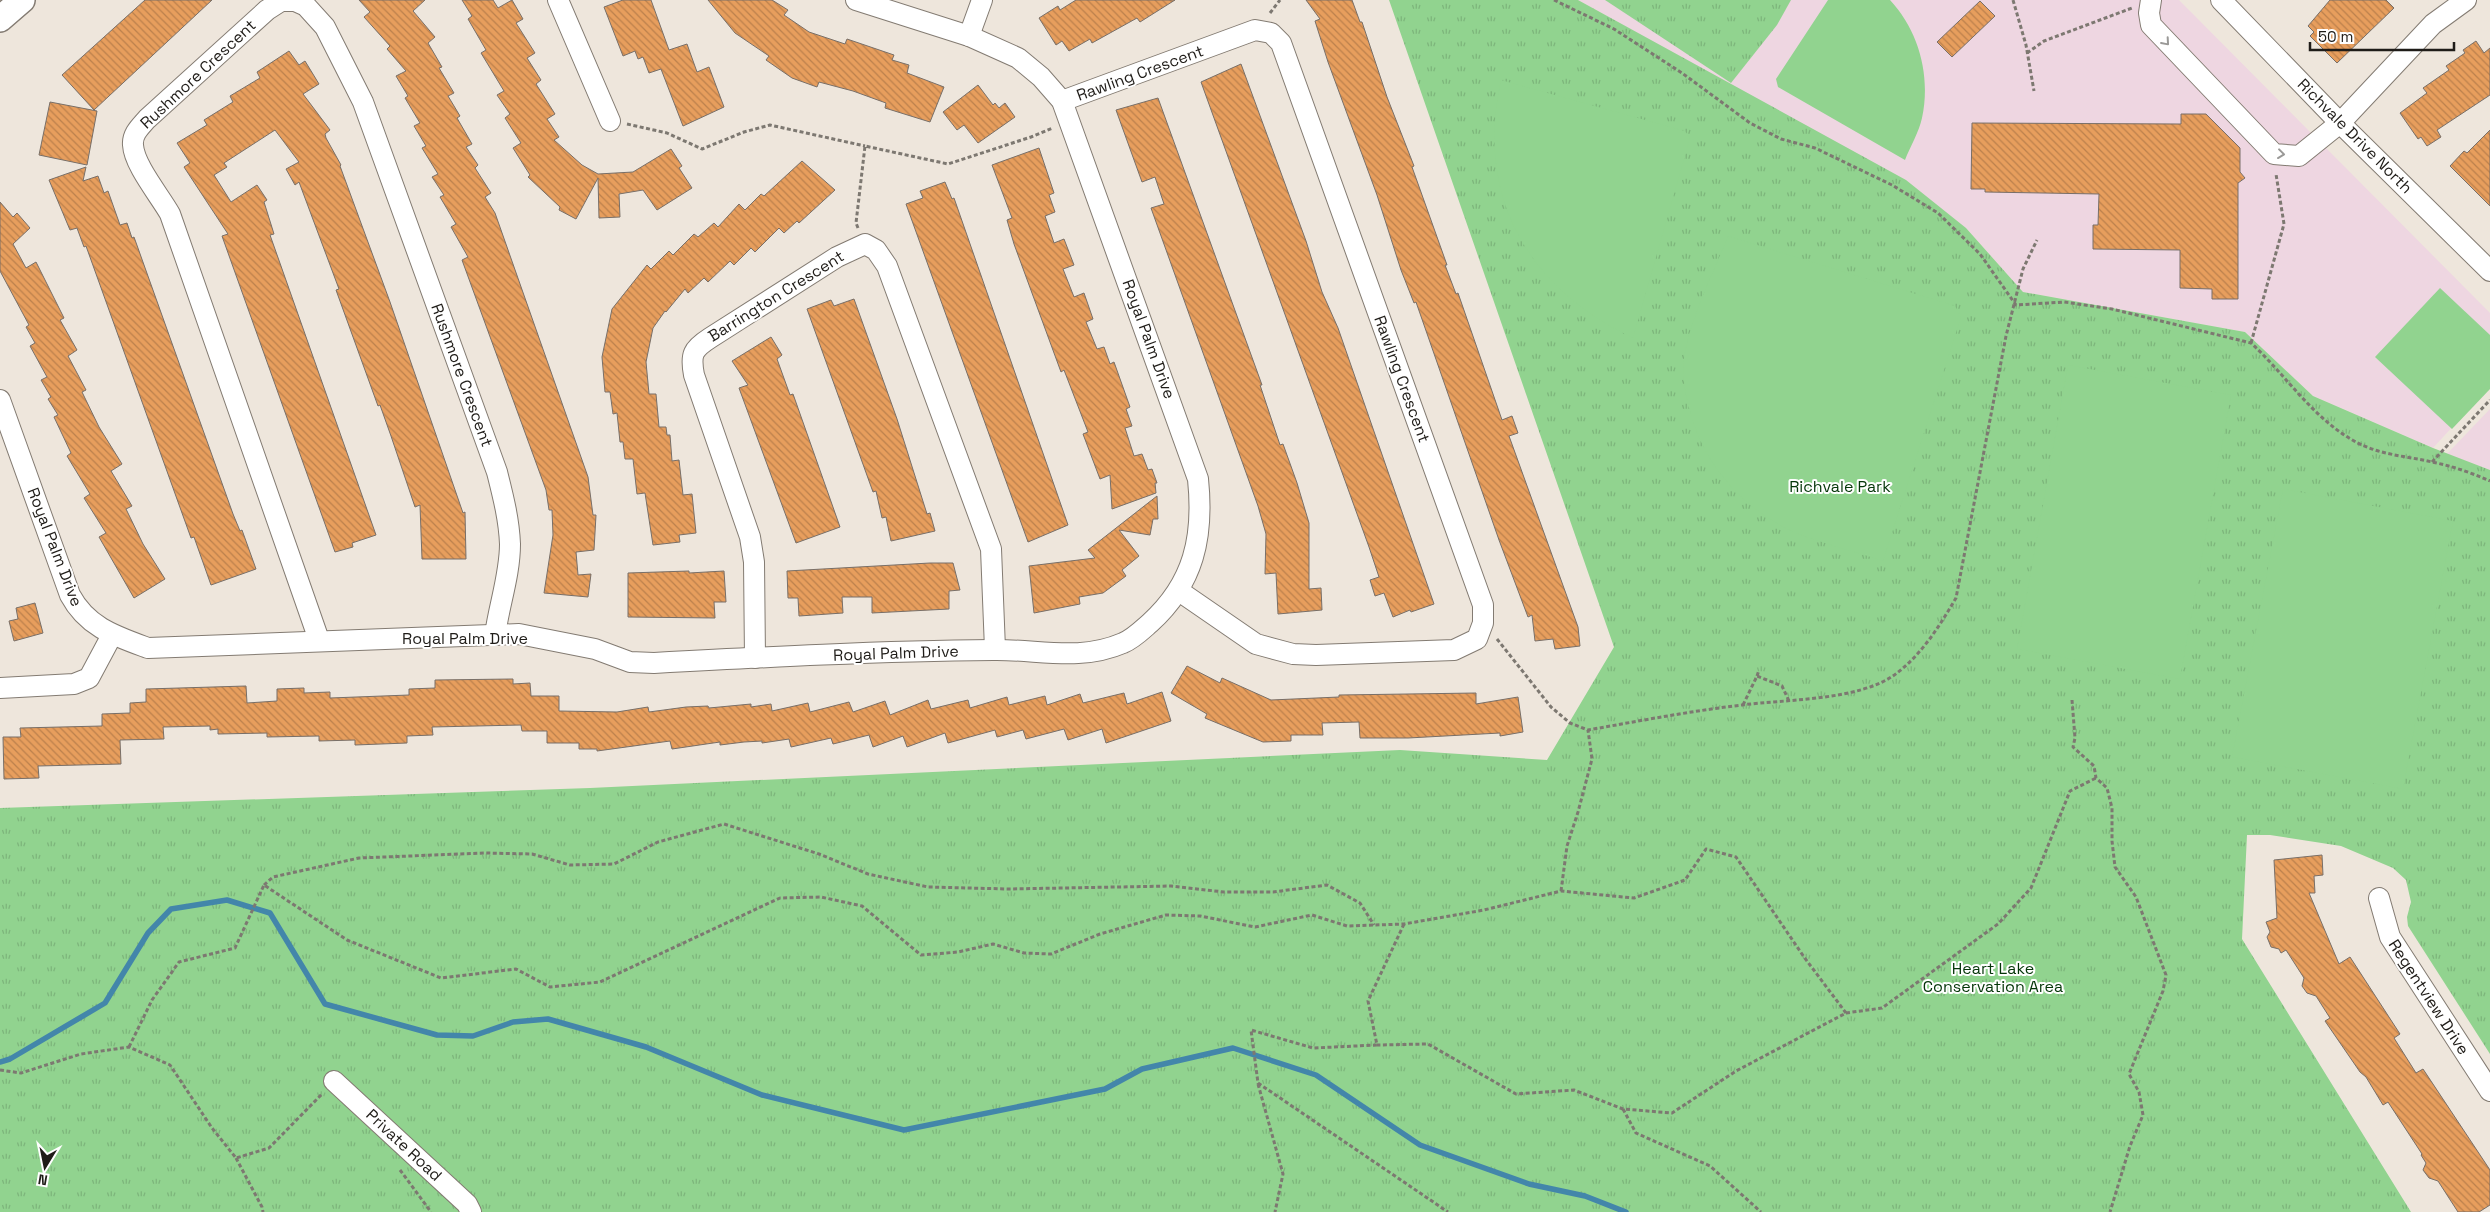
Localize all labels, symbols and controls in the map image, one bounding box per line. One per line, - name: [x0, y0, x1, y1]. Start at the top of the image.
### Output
- street label: Rushmore Crescent: [136, 15, 260, 133]
- scale bar: [2310, 20, 2454, 52]
- text: 50 m: [2318, 27, 2353, 46]
- one-way arrow: [2161, 37, 2170, 46]
- street label: Rawling Crescent: [1073, 40, 1207, 106]
- street label: Richvale Drive North: [2293, 74, 2417, 198]
- one-way arrow: [2278, 148, 2286, 159]
- street label: Barrington Crescent: [704, 246, 848, 346]
- street label: Royal Palm Drive: [1118, 276, 1180, 402]
- street label: Rushmore Crescent: [426, 300, 498, 450]
- street label: Rawling Crescent: [1369, 312, 1435, 446]
- park label: Richvale Park: [1789, 476, 1891, 497]
- street label: Royal Palm Drive: [23, 485, 87, 609]
- street label: Royal Palm Drive: [402, 628, 528, 649]
- street label: Royal Palm Drive: [833, 640, 959, 666]
- street label: Regentview Drive: [2384, 935, 2474, 1059]
- park label: Heart Lake Conservation Area: [1923, 958, 2063, 997]
- street label: Private Road: [362, 1104, 446, 1186]
- north arrow: [20, 1142, 70, 1192]
- text: N: [37, 1170, 49, 1189]

